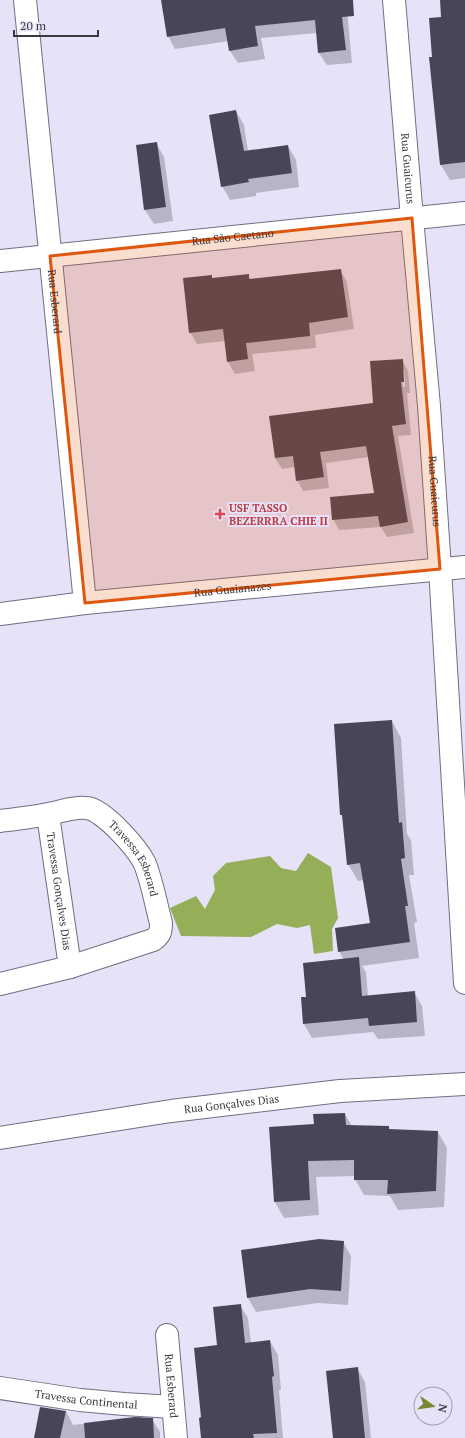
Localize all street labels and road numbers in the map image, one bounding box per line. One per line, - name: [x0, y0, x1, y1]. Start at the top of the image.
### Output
- street label: Rua Guaicurus: [398, 132, 418, 205]
- street label: Rua São Caetano: [191, 226, 274, 248]
- street label: Rua Esberard: [45, 269, 65, 334]
- street label: Rua Guaicurus: [425, 455, 444, 528]
- street label: Rua Guaianazes: [193, 578, 272, 600]
- street label: Travessa Esberard: [106, 817, 161, 898]
- street label: Travessa Gonçalves Dias: [44, 831, 75, 951]
- street label: Rua Gonçalves Dias: [183, 1091, 280, 1116]
- street label: Rua Esberard: [162, 1353, 181, 1419]
- street label: Travessa Continental: [34, 1386, 138, 1412]

